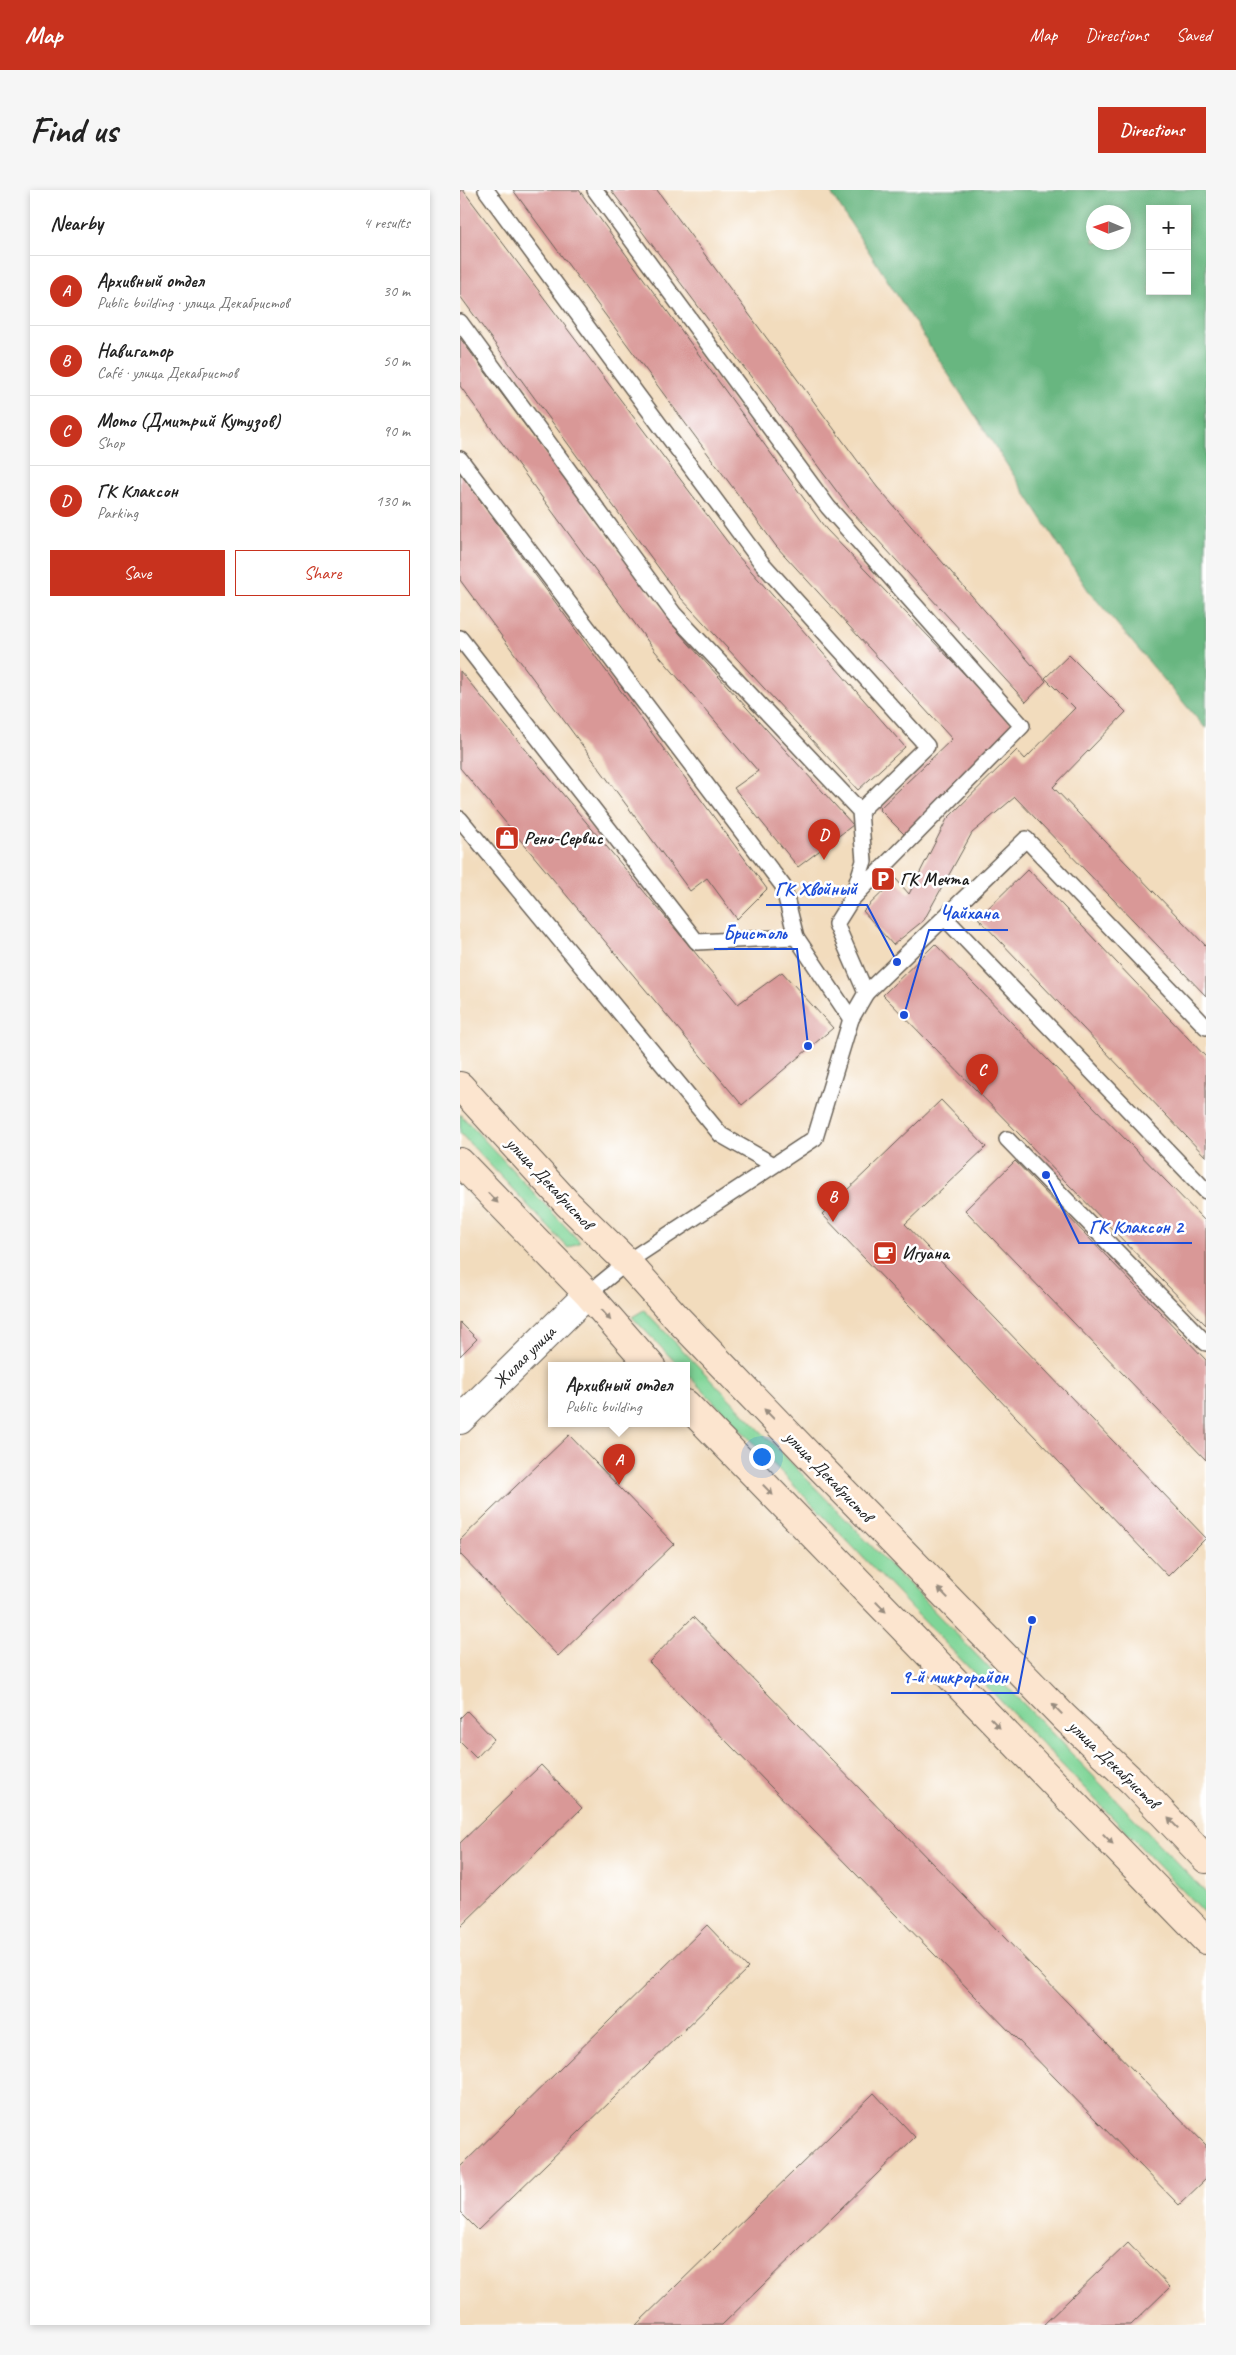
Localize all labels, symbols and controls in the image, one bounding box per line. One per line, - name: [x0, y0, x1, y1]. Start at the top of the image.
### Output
- text: Map: [25, 20, 62, 50]
- text: Map: [1030, 24, 1057, 46]
- text: Directions: [1085, 24, 1148, 46]
- text: Saved: [1176, 24, 1211, 46]
- button: Directions: [1098, 107, 1206, 153]
- text: Find us: [30, 108, 117, 153]
- north arrow: [1086, 205, 1131, 250]
- map controls: [1146, 205, 1191, 295]
- button: +: [1146, 205, 1191, 250]
- text: Nearby: [50, 210, 103, 236]
- text: 4 results: [363, 213, 410, 233]
- button: −: [1146, 250, 1191, 295]
- text: Архивный отдел: [97, 269, 204, 293]
- text: A: [62, 281, 70, 301]
- text: 30 m: [383, 281, 410, 301]
- text: Public building · улица Декабристов: [97, 293, 289, 313]
- text: Навигатор: [97, 339, 173, 363]
- text: B: [62, 351, 70, 371]
- text: 50 m: [383, 351, 410, 371]
- text: Café · улица Декабристов: [97, 363, 237, 383]
- text: Мото (Дмитрий Кутузов): [97, 409, 280, 433]
- text: C: [62, 421, 70, 441]
- text: 90 m: [383, 421, 410, 441]
- text: Shop: [97, 433, 124, 453]
- text: ГК Клаксон: [97, 479, 178, 503]
- text: D: [61, 491, 71, 511]
- text: 130 m: [376, 491, 410, 511]
- text: Parking: [97, 503, 138, 523]
- button: Save: [50, 550, 225, 596]
- button: Share: [235, 550, 410, 596]
- pin: D: [808, 819, 840, 860]
- shop icon: Рено-Сервис: [494, 825, 520, 851]
- place label: Рено-Сервис: [524, 827, 603, 849]
- parking icon: ГК Мечта: [870, 866, 896, 892]
- place label: ГК Мечта: [900, 868, 970, 890]
- callout: ГК Хвойный: [766, 871, 867, 905]
- text: ГК Хвойный: [775, 877, 859, 901]
- callout: Чайхана: [929, 896, 1008, 930]
- text: Чайхана: [939, 901, 1000, 925]
- callout: Бристоль: [714, 915, 797, 949]
- text: Бристоль: [723, 921, 788, 945]
- pin: C: [966, 1054, 998, 1095]
- street label: улица Декабристов: [501, 1132, 600, 1236]
- pin: B: [817, 1181, 849, 1222]
- one-way arrow: [487, 1192, 499, 1204]
- callout: ГК Клаксон 2: [1079, 1209, 1192, 1243]
- text: ГК Клаксон 2: [1089, 1215, 1186, 1239]
- cafe icon: Игуана: [872, 1240, 898, 1266]
- place label: Игуана: [902, 1242, 951, 1264]
- one-way arrow: [600, 1309, 611, 1321]
- street label: Жилая улица: [488, 1320, 561, 1393]
- popup: [548, 1362, 690, 1427]
- text: Архивный отдел: [566, 1373, 672, 1397]
- text: Public building: [566, 1397, 641, 1417]
- one-way arrow: [763, 1408, 775, 1420]
- street label: улица Декабристов: [779, 1425, 880, 1528]
- pin: A: [603, 1444, 635, 1485]
- your location: [749, 1444, 775, 1470]
- one-way arrow: [762, 1484, 774, 1496]
- one-way arrow: [937, 1587, 949, 1599]
- one-way arrow: [875, 1600, 887, 1612]
- callout: 9-й микрорайон: [891, 1659, 1018, 1693]
- text: 9-й микрорайон: [902, 1665, 1010, 1689]
- one-way arrow: [1051, 1703, 1063, 1715]
- street label: улица Декабристов: [1063, 1714, 1166, 1815]
- one-way arrow: [989, 1717, 1001, 1729]
- one-way arrow: [1167, 1817, 1179, 1829]
- one-way arrow: [1102, 1833, 1114, 1845]

